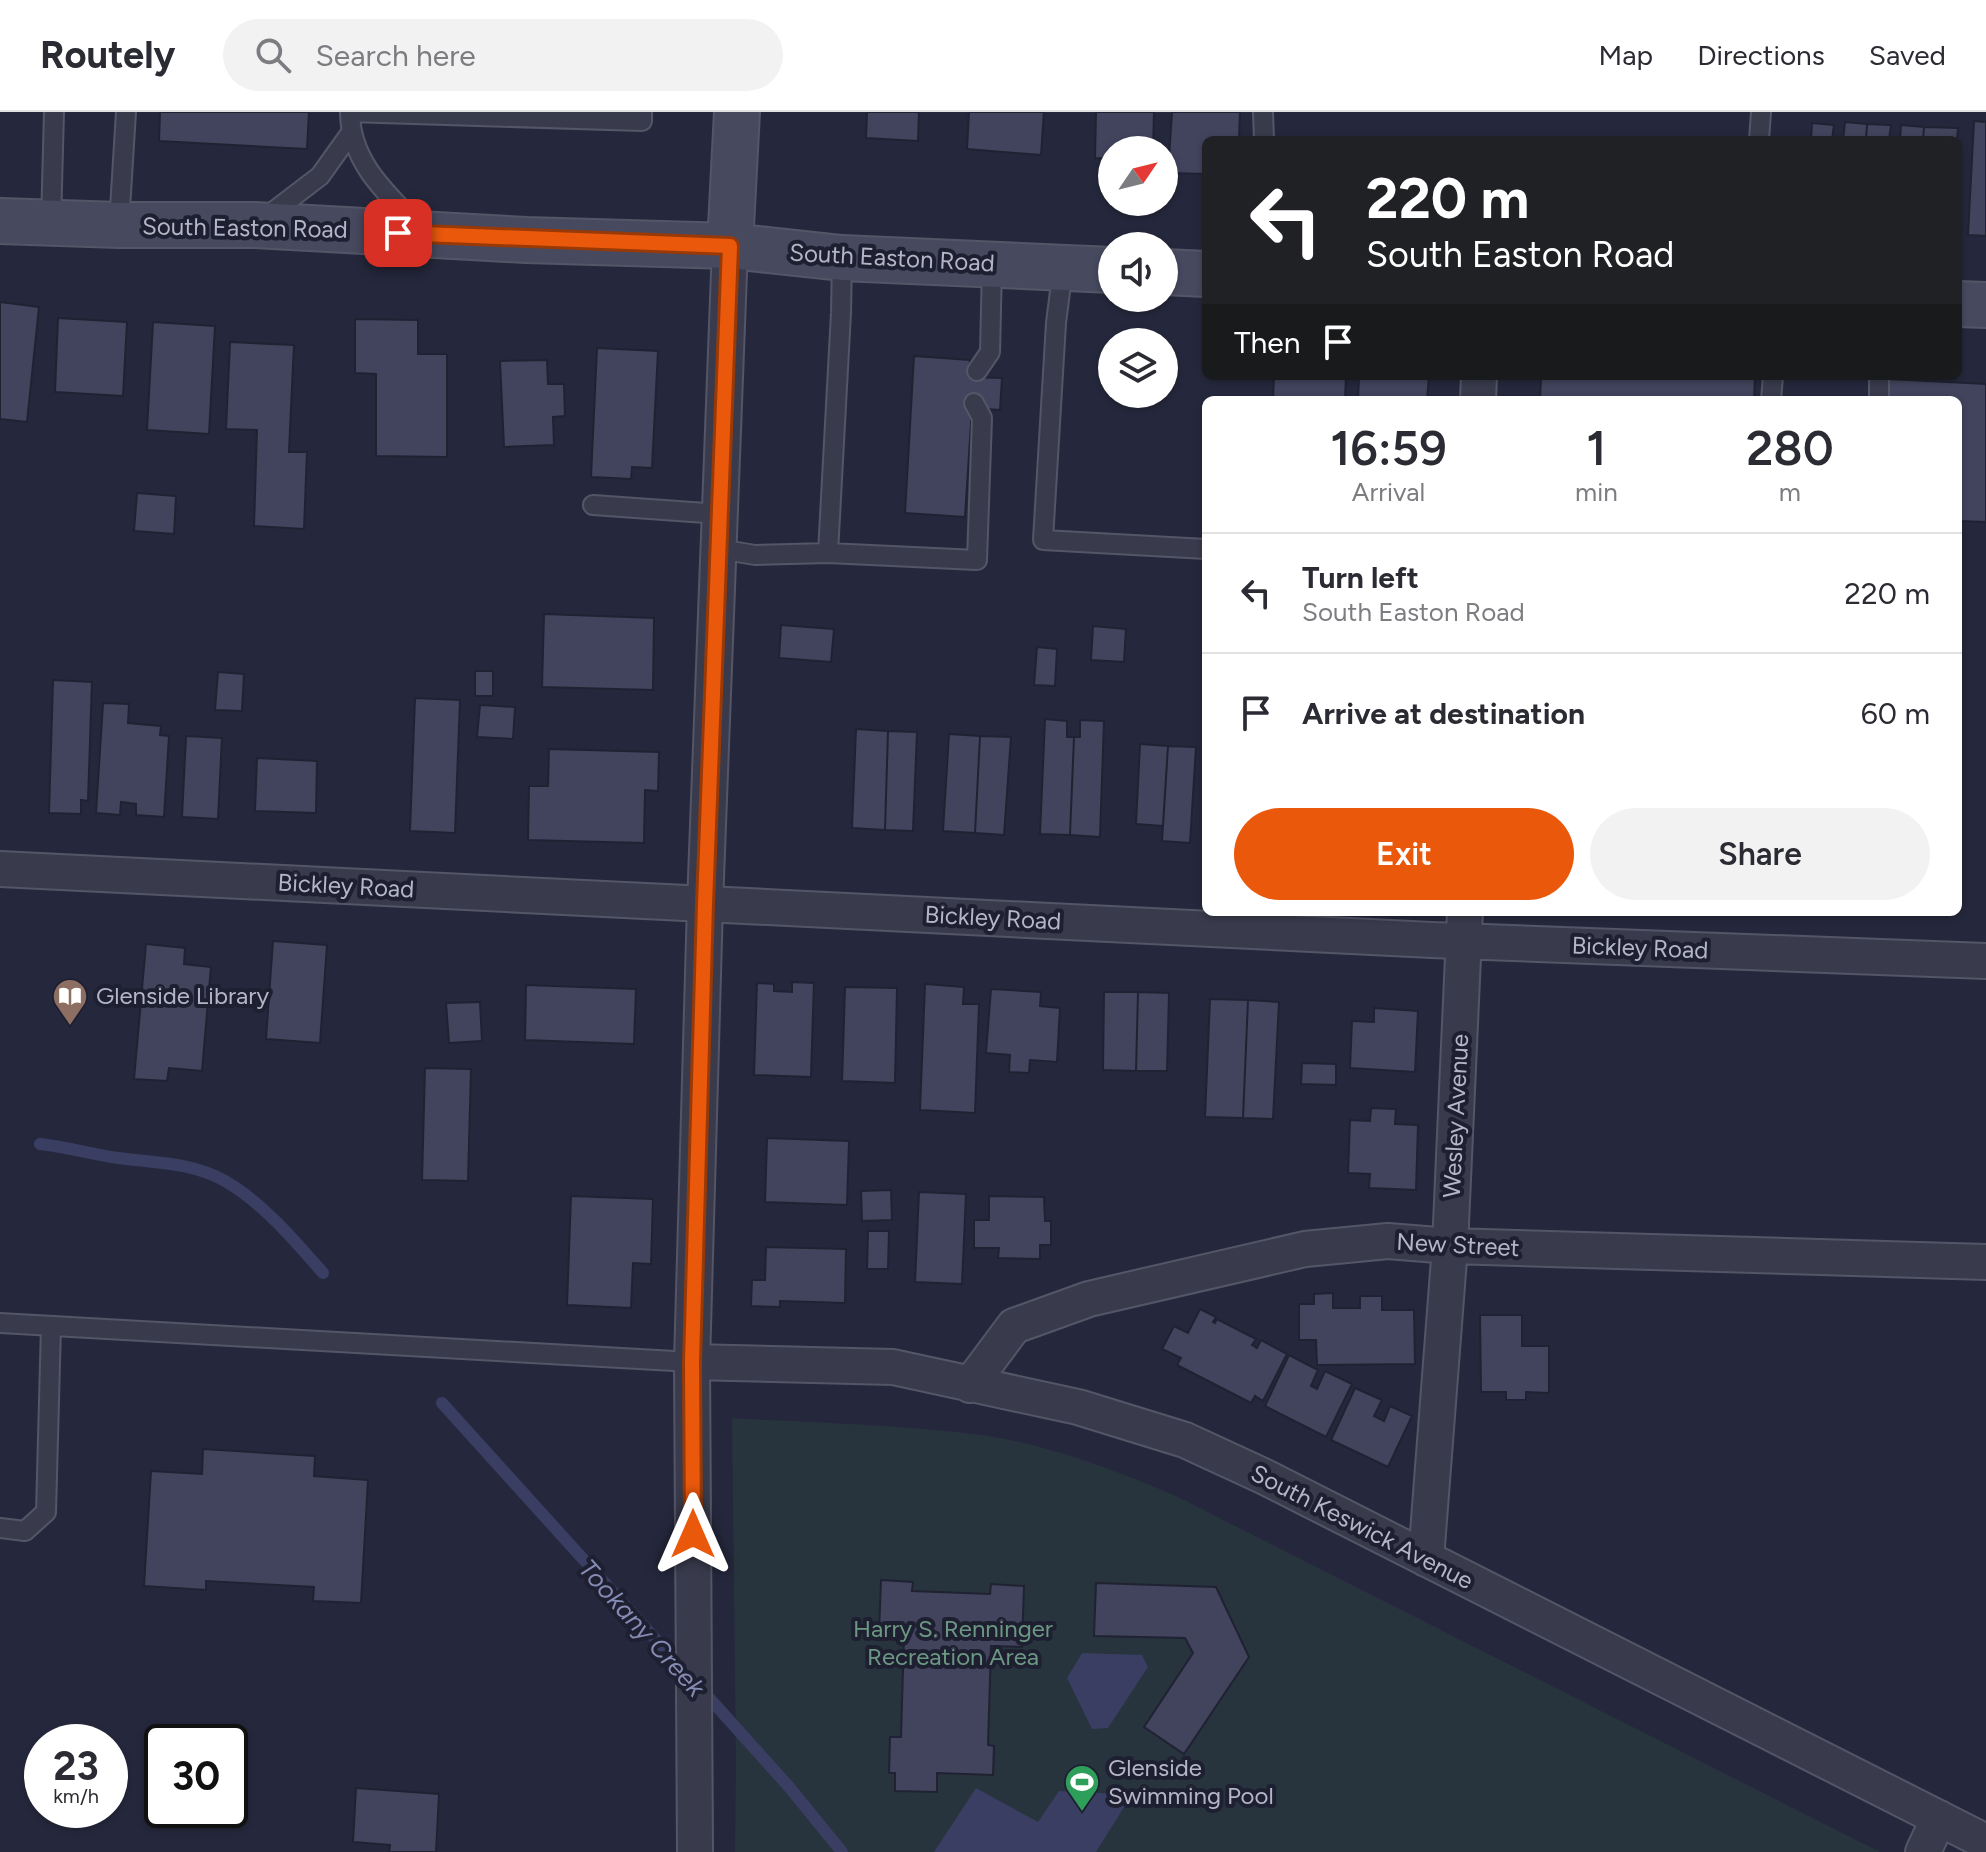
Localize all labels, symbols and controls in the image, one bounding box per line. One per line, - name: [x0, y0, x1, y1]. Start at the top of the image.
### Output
- search box: [223, 19, 783, 91]
- text: Routely: [40, 32, 175, 78]
- icon: search: [251, 33, 295, 77]
- text: Search here: [315, 37, 476, 74]
- text: Map: [1599, 38, 1653, 72]
- text: Directions: [1697, 38, 1825, 72]
- text: Saved: [1869, 38, 1946, 72]
- north arrow: [1098, 136, 1178, 216]
- map controls: [1098, 136, 1178, 408]
- text: 220 m: [1366, 165, 1529, 232]
- icon: left: [1234, 168, 1338, 272]
- pin: [364, 199, 432, 267]
- street label: South Easton Road: [142, 211, 348, 244]
- icon: arrive: [376, 211, 420, 255]
- button: sound: [1098, 232, 1178, 312]
- text: South Easton Road: [1366, 233, 1674, 276]
- street label: South Easton Road: [789, 238, 995, 277]
- icon: arrive: [1316, 320, 1360, 364]
- text: Then: [1234, 324, 1300, 361]
- button: layers: [1098, 328, 1178, 408]
- text: 16:59: [1330, 419, 1447, 477]
- text: 1: [1586, 419, 1606, 477]
- text: 280: [1746, 419, 1834, 477]
- text: Arrival: [1352, 476, 1425, 508]
- text: min: [1575, 476, 1618, 508]
- text: m: [1779, 476, 1801, 508]
- text: Turn left: [1302, 559, 1419, 596]
- icon: left: [1234, 571, 1278, 615]
- text: 220 m: [1844, 575, 1930, 612]
- text: South Easton Road: [1302, 596, 1525, 628]
- icon: arrive: [1234, 691, 1278, 735]
- text: Arrive at destination: [1302, 695, 1585, 732]
- text: 60 m: [1861, 695, 1930, 732]
- button: Exit: [1234, 808, 1574, 900]
- button: Share: [1590, 808, 1930, 900]
- street label: Bickley Road: [277, 867, 415, 904]
- street label: Bickley Road: [924, 899, 1062, 936]
- street label: Bickley Road: [1571, 931, 1709, 964]
- library icon: Glenside Library: [51, 977, 89, 1027]
- place label: Glenside Library: [96, 981, 269, 1010]
- street label: Wesley Avenue: [1437, 1033, 1474, 1199]
- street label: New Street: [1396, 1227, 1520, 1262]
- street label: South Keswick Avenue: [1246, 1458, 1478, 1595]
- position arrow: [651, 1492, 735, 1576]
- water label: Tookany Creek: [572, 1553, 713, 1704]
- park label: Harry S. Renninger Recreation Area: [853, 1614, 1053, 1671]
- speed limit sign: 30: [144, 1724, 248, 1828]
- text: 23: [53, 1742, 99, 1790]
- place label: Glenside Swimming Pool: [1108, 1753, 1274, 1810]
- sports icon: Glenside Swimming Pool: [1063, 1763, 1101, 1813]
- text: km/h: [53, 1784, 99, 1808]

